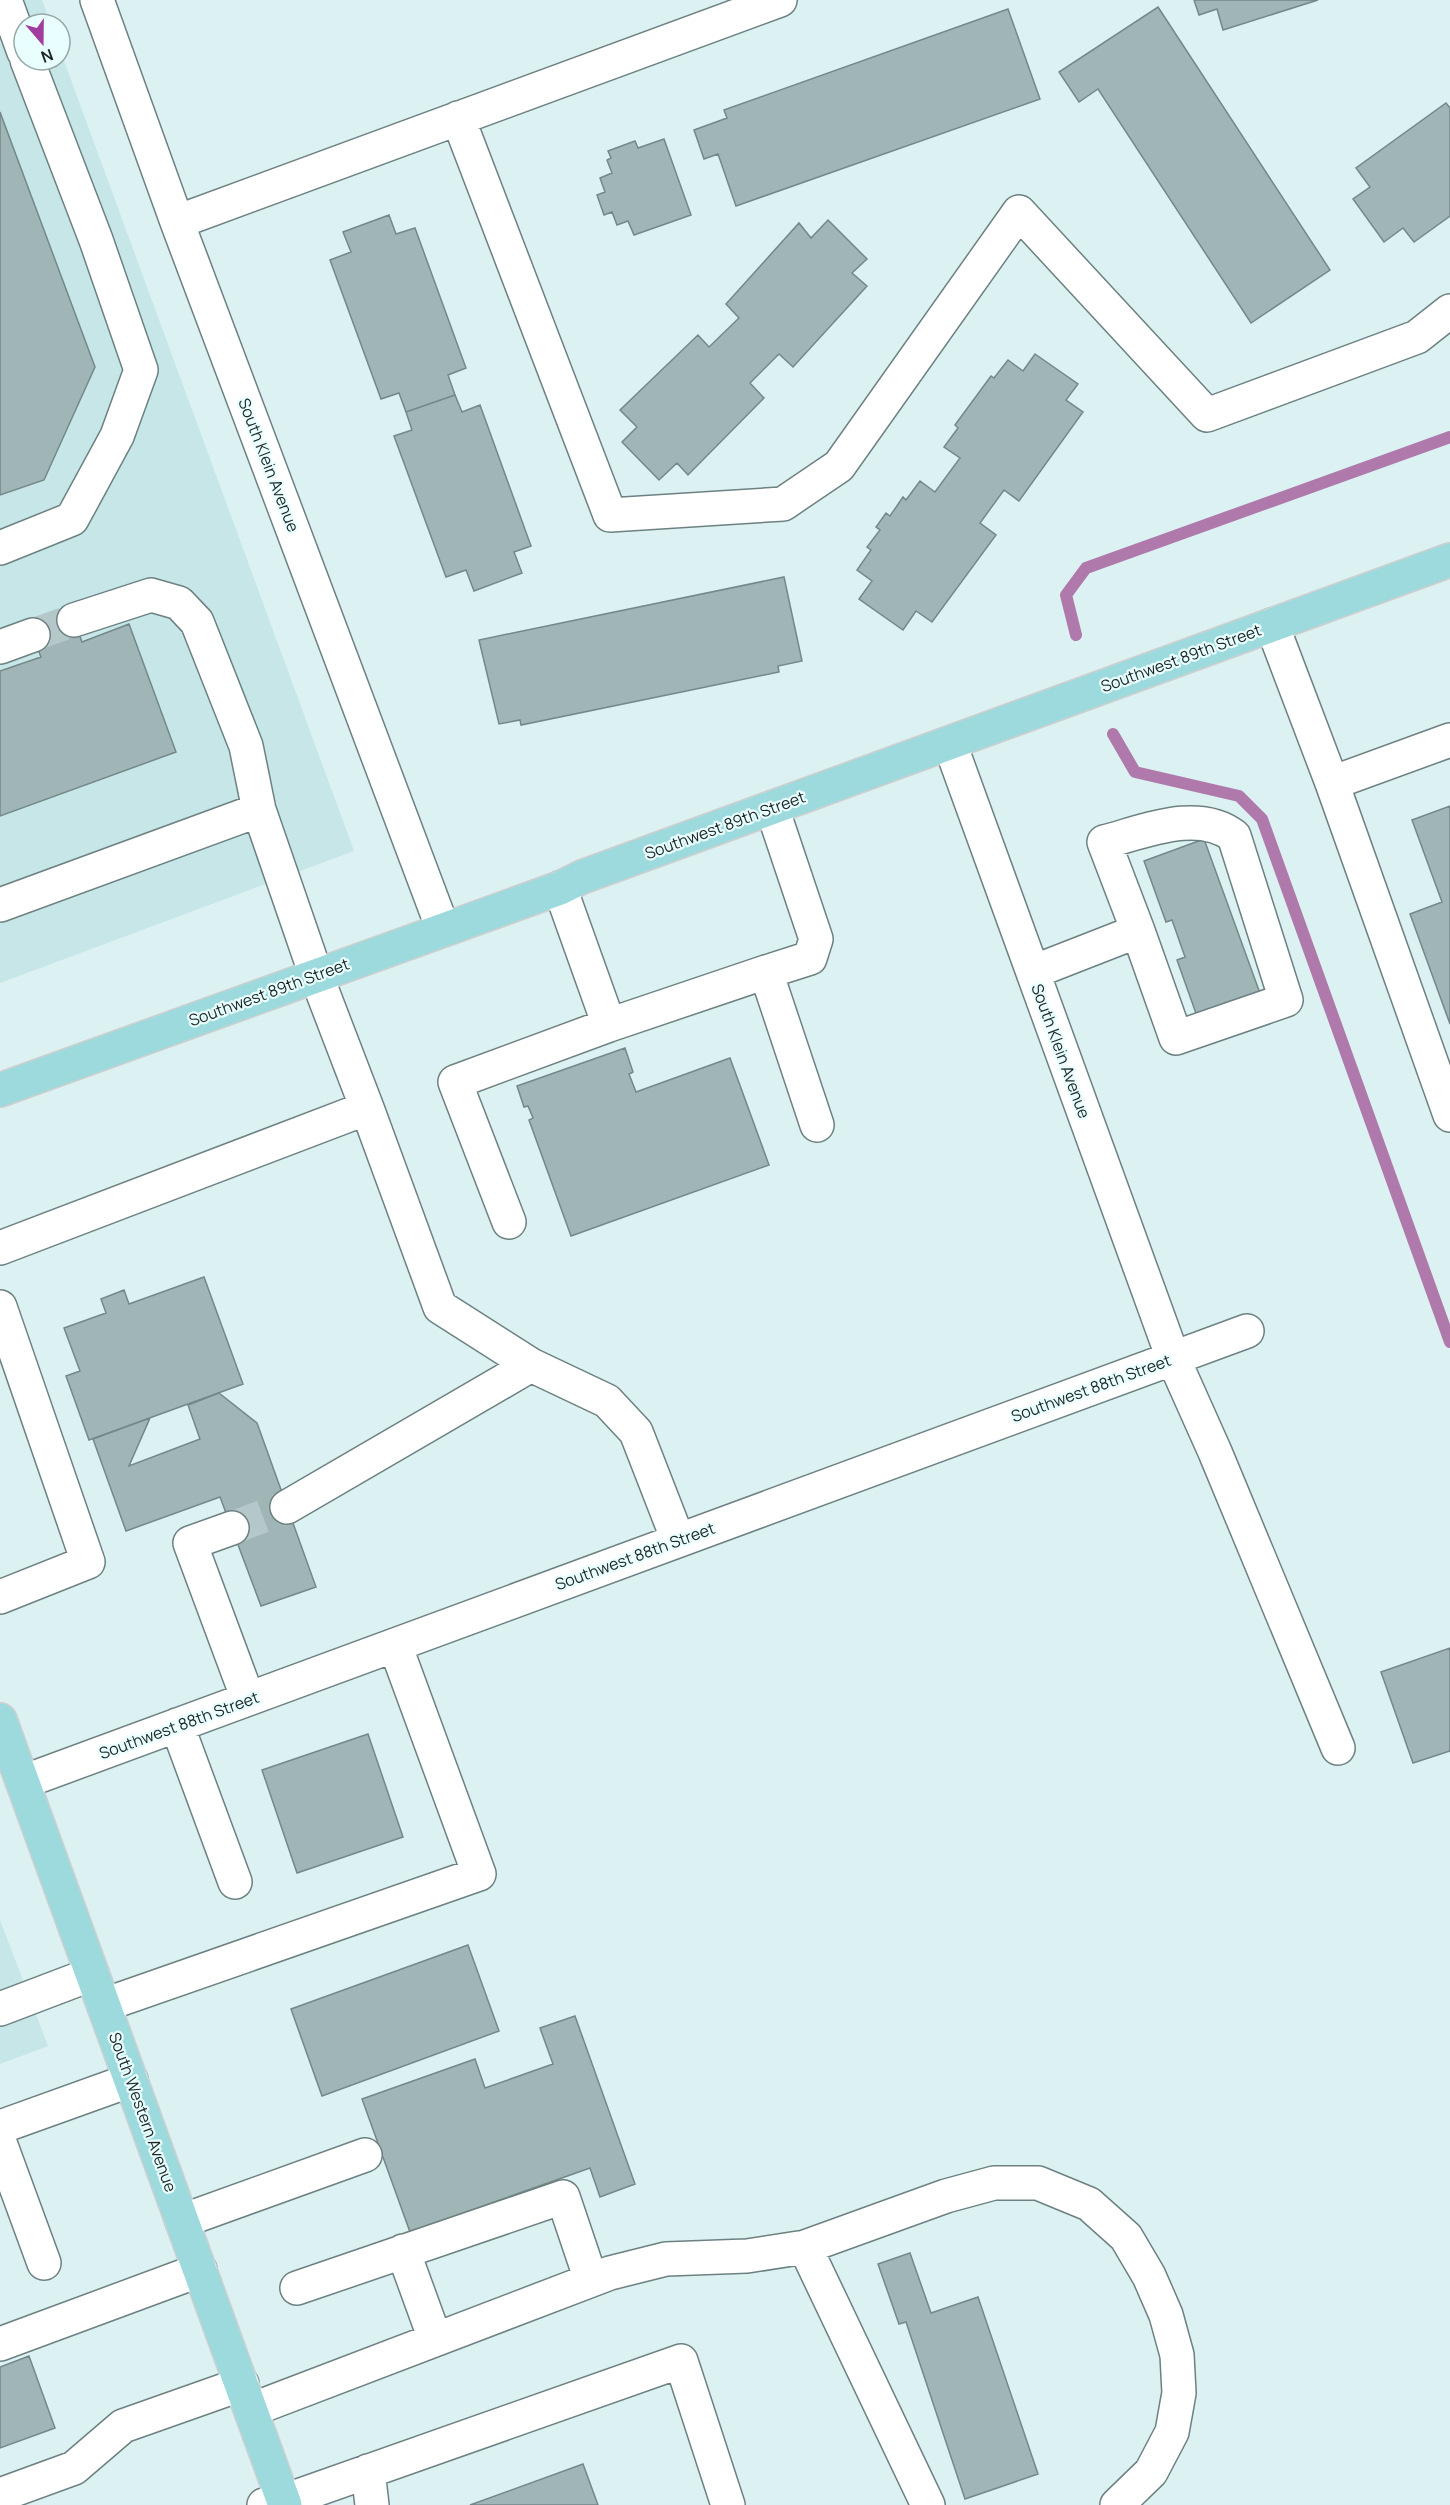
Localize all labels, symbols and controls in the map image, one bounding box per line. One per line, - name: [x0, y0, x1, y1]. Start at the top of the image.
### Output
- north arrow: [12, 12, 72, 72]
- text: N: [38, 44, 56, 68]
- street label: South Klein Avenue: [233, 395, 305, 535]
- street label: Southwest 89th Street: [1098, 619, 1264, 697]
- street label: Southwest 89th Street: [642, 786, 808, 864]
- street label: Southwest 89th Street: [186, 953, 352, 1031]
- street label: South Klein Avenue: [1026, 981, 1096, 1121]
- street label: Southwest 88th Street: [1008, 1349, 1174, 1427]
- street label: Southwest 88th Street: [552, 1517, 718, 1595]
- street label: Southwest 88th Street: [96, 1686, 262, 1764]
- street label: South Western Avenue: [104, 2029, 182, 2195]

